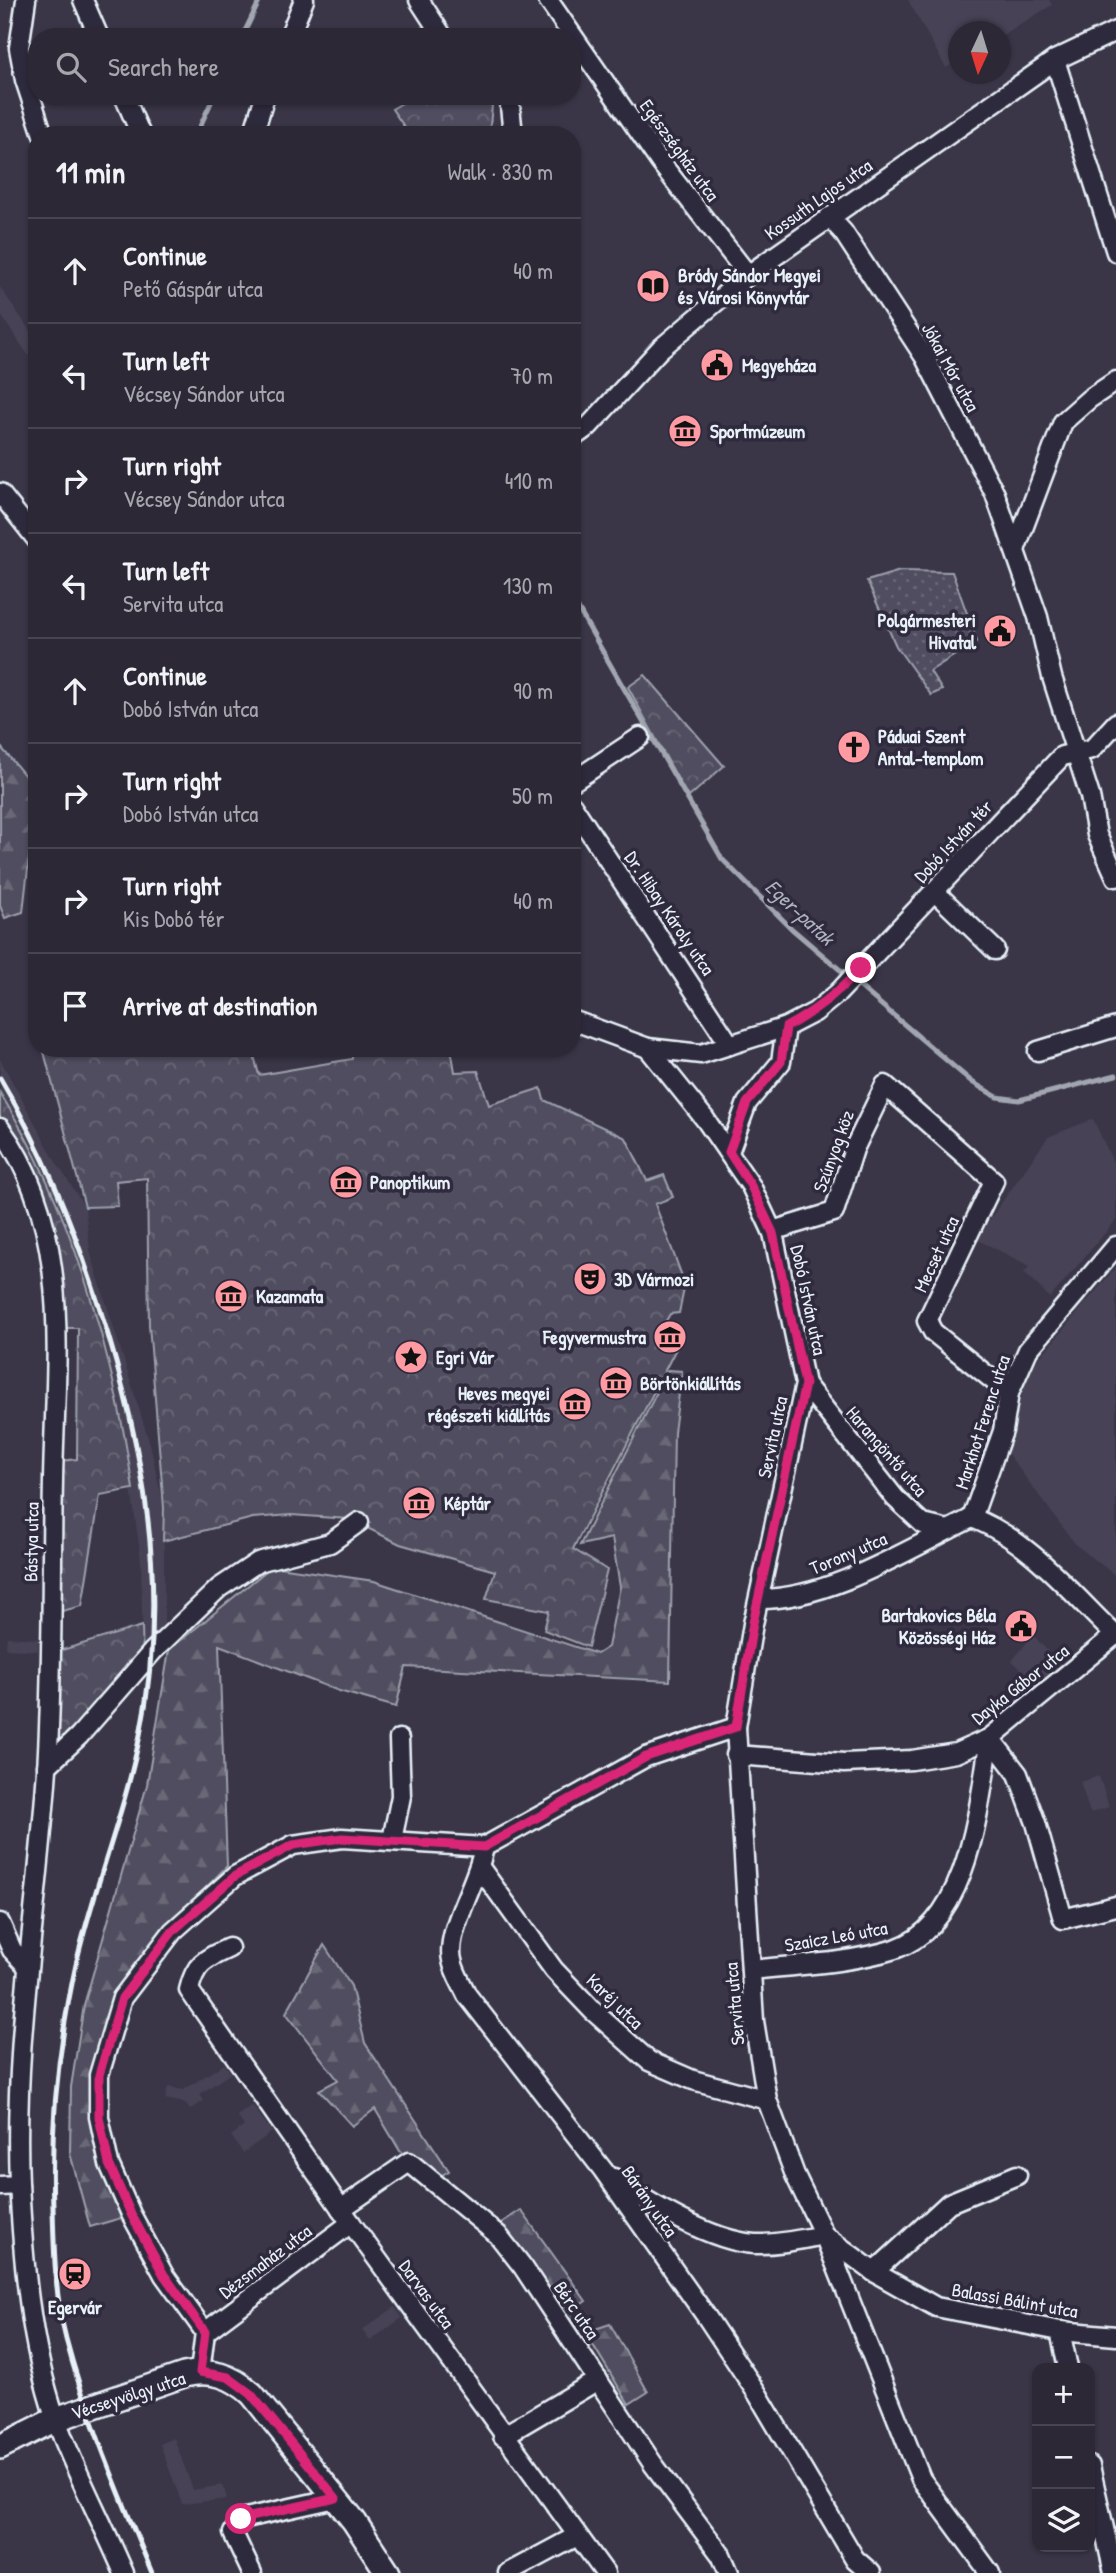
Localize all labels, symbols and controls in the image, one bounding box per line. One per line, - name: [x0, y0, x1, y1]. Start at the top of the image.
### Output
- north arrow: [948, 21, 1011, 84]
- search box: [28, 28, 581, 105]
- icon: search: [52, 48, 90, 86]
- text: Search here: [108, 49, 219, 84]
- street label: Egészségház utca: [634, 94, 726, 207]
- text: 11 min: [56, 152, 125, 192]
- street label: Kossuth Lajos utca: [759, 152, 878, 246]
- text: Walk · 830 m: [447, 156, 553, 187]
- text: Continue: [123, 238, 207, 273]
- icon: ahead: [56, 252, 94, 290]
- text: 40 m: [513, 255, 553, 286]
- place label: Bródy Sándor Megyei és Városi Könyvtár: [678, 262, 821, 311]
- library icon: Bródy Sándor Megyei és Városi Könyvtár: [634, 267, 672, 305]
- text: Pető Gáspár utca: [123, 273, 263, 304]
- street label: Jókai Mór utca: [916, 318, 986, 417]
- text: Turn left: [123, 343, 209, 378]
- public building icon: Megyeháza: [698, 346, 736, 384]
- place label: Megyeháza: [742, 352, 816, 379]
- icon: left: [56, 357, 94, 395]
- text: 70 m: [510, 360, 553, 391]
- text: Vécsey Sándor utca: [123, 378, 284, 409]
- museum icon: Sportmúzeum: [666, 412, 704, 450]
- place label: Sportmúzeum: [710, 418, 805, 445]
- text: Turn right: [123, 448, 221, 483]
- icon: right: [56, 462, 94, 500]
- text: 410 m: [505, 465, 553, 496]
- text: Vécsey Sándor utca: [123, 483, 284, 514]
- text: Turn left: [123, 553, 209, 588]
- icon: left: [56, 567, 94, 605]
- text: 130 m: [503, 570, 553, 601]
- text: Servita utca: [123, 588, 223, 619]
- place label: Polgármesteri Hivatal: [877, 607, 977, 655]
- public building icon: Polgármesteri Hivatal: [981, 612, 1019, 650]
- text: Continue: [123, 658, 207, 693]
- icon: ahead: [56, 672, 94, 710]
- text: 90 m: [513, 675, 553, 706]
- text: Dobó István utca: [123, 693, 258, 724]
- place label: Páduai Szent Antal-templom: [878, 723, 983, 772]
- church icon: Páduai Szent Antal-templom: [835, 728, 873, 766]
- text: Turn right: [123, 763, 221, 798]
- icon: right: [56, 777, 94, 815]
- text: 50 m: [512, 780, 553, 811]
- street label: Dobó István tér: [908, 794, 999, 888]
- text: Dobó István utca: [123, 798, 258, 829]
- street label: Dr. Hibay Károly utca: [619, 846, 721, 981]
- text: Turn right: [123, 868, 221, 903]
- water label: Eger-patak: [759, 872, 843, 953]
- icon: right: [56, 882, 94, 920]
- text: 40 m: [513, 885, 553, 916]
- text: Kis Dobó tér: [123, 903, 224, 934]
- route end: [845, 952, 876, 983]
- icon: arrive: [56, 987, 94, 1025]
- text: Arrive at destination: [123, 988, 318, 1023]
- street label: Szúnyog köz: [806, 1107, 860, 1195]
- museum icon: Panoptikum: [327, 1163, 365, 1201]
- place label: Panoptikum: [370, 1169, 450, 1196]
- street label: Mecset utca: [907, 1211, 965, 1296]
- street label: Dobó István utca: [785, 1243, 833, 1358]
- theatre icon: 3D Vármozi: [571, 1260, 609, 1298]
- place label: 3D Vármozi: [614, 1266, 694, 1292]
- museum icon: Kazamata: [212, 1277, 250, 1315]
- place label: Kazamata: [256, 1283, 324, 1309]
- museum icon: Fegyvermustra: [651, 1318, 689, 1356]
- place label: Fegyvermustra: [542, 1324, 647, 1351]
- place icon: Egri Vár: [392, 1338, 430, 1376]
- place label: Egri Vár: [436, 1344, 495, 1371]
- street label: Markhot Ferenc utca: [948, 1351, 1016, 1492]
- museum icon: Börtönkiállítás: [597, 1364, 635, 1402]
- place label: Börtönkiállítás: [640, 1370, 741, 1396]
- place label: Heves megyei régészeti kiállítás: [428, 1380, 551, 1429]
- museum icon: Heves megyei régészeti kiállítás: [556, 1385, 594, 1423]
- street label: Servita utca: [751, 1393, 793, 1480]
- street label: Harangöntő utca: [840, 1400, 934, 1502]
- museum icon: Képtár: [400, 1484, 438, 1522]
- place label: Képtár: [444, 1490, 492, 1517]
- street label: Bástya utca: [17, 1501, 45, 1582]
- street label: Torony utca: [805, 1525, 891, 1581]
- place label: Bartakovics Béla Közösségi Ház: [881, 1602, 997, 1651]
- public building icon: Bartakovics Béla Közösségi Ház: [1002, 1607, 1040, 1645]
- street label: Dayka Gábor utca: [966, 1637, 1074, 1730]
- street label: Szaicz Leó utca: [783, 1914, 890, 1958]
- street label: Servita utca: [717, 1961, 751, 2046]
- street label: Karéj utca: [581, 1967, 650, 2035]
- street label: Bárány utca: [616, 2160, 684, 2242]
- street label: Dézsmaház utca: [214, 2217, 317, 2304]
- street label: Darvas utca: [393, 2254, 461, 2334]
- station icon: Egervár: [56, 2255, 94, 2293]
- street label: Bérc utca: [548, 2276, 606, 2345]
- street label: Balassi Bálint utca: [950, 2276, 1081, 2324]
- place label: Egervár: [48, 2294, 103, 2321]
- map controls: [1032, 2363, 1095, 2552]
- button: +: [1032, 2363, 1095, 2426]
- street label: Vécseyvölgy utca: [68, 2364, 189, 2426]
- button: −: [1032, 2426, 1095, 2489]
- button: layers: [1032, 2489, 1095, 2552]
- route start: [225, 2503, 256, 2534]

